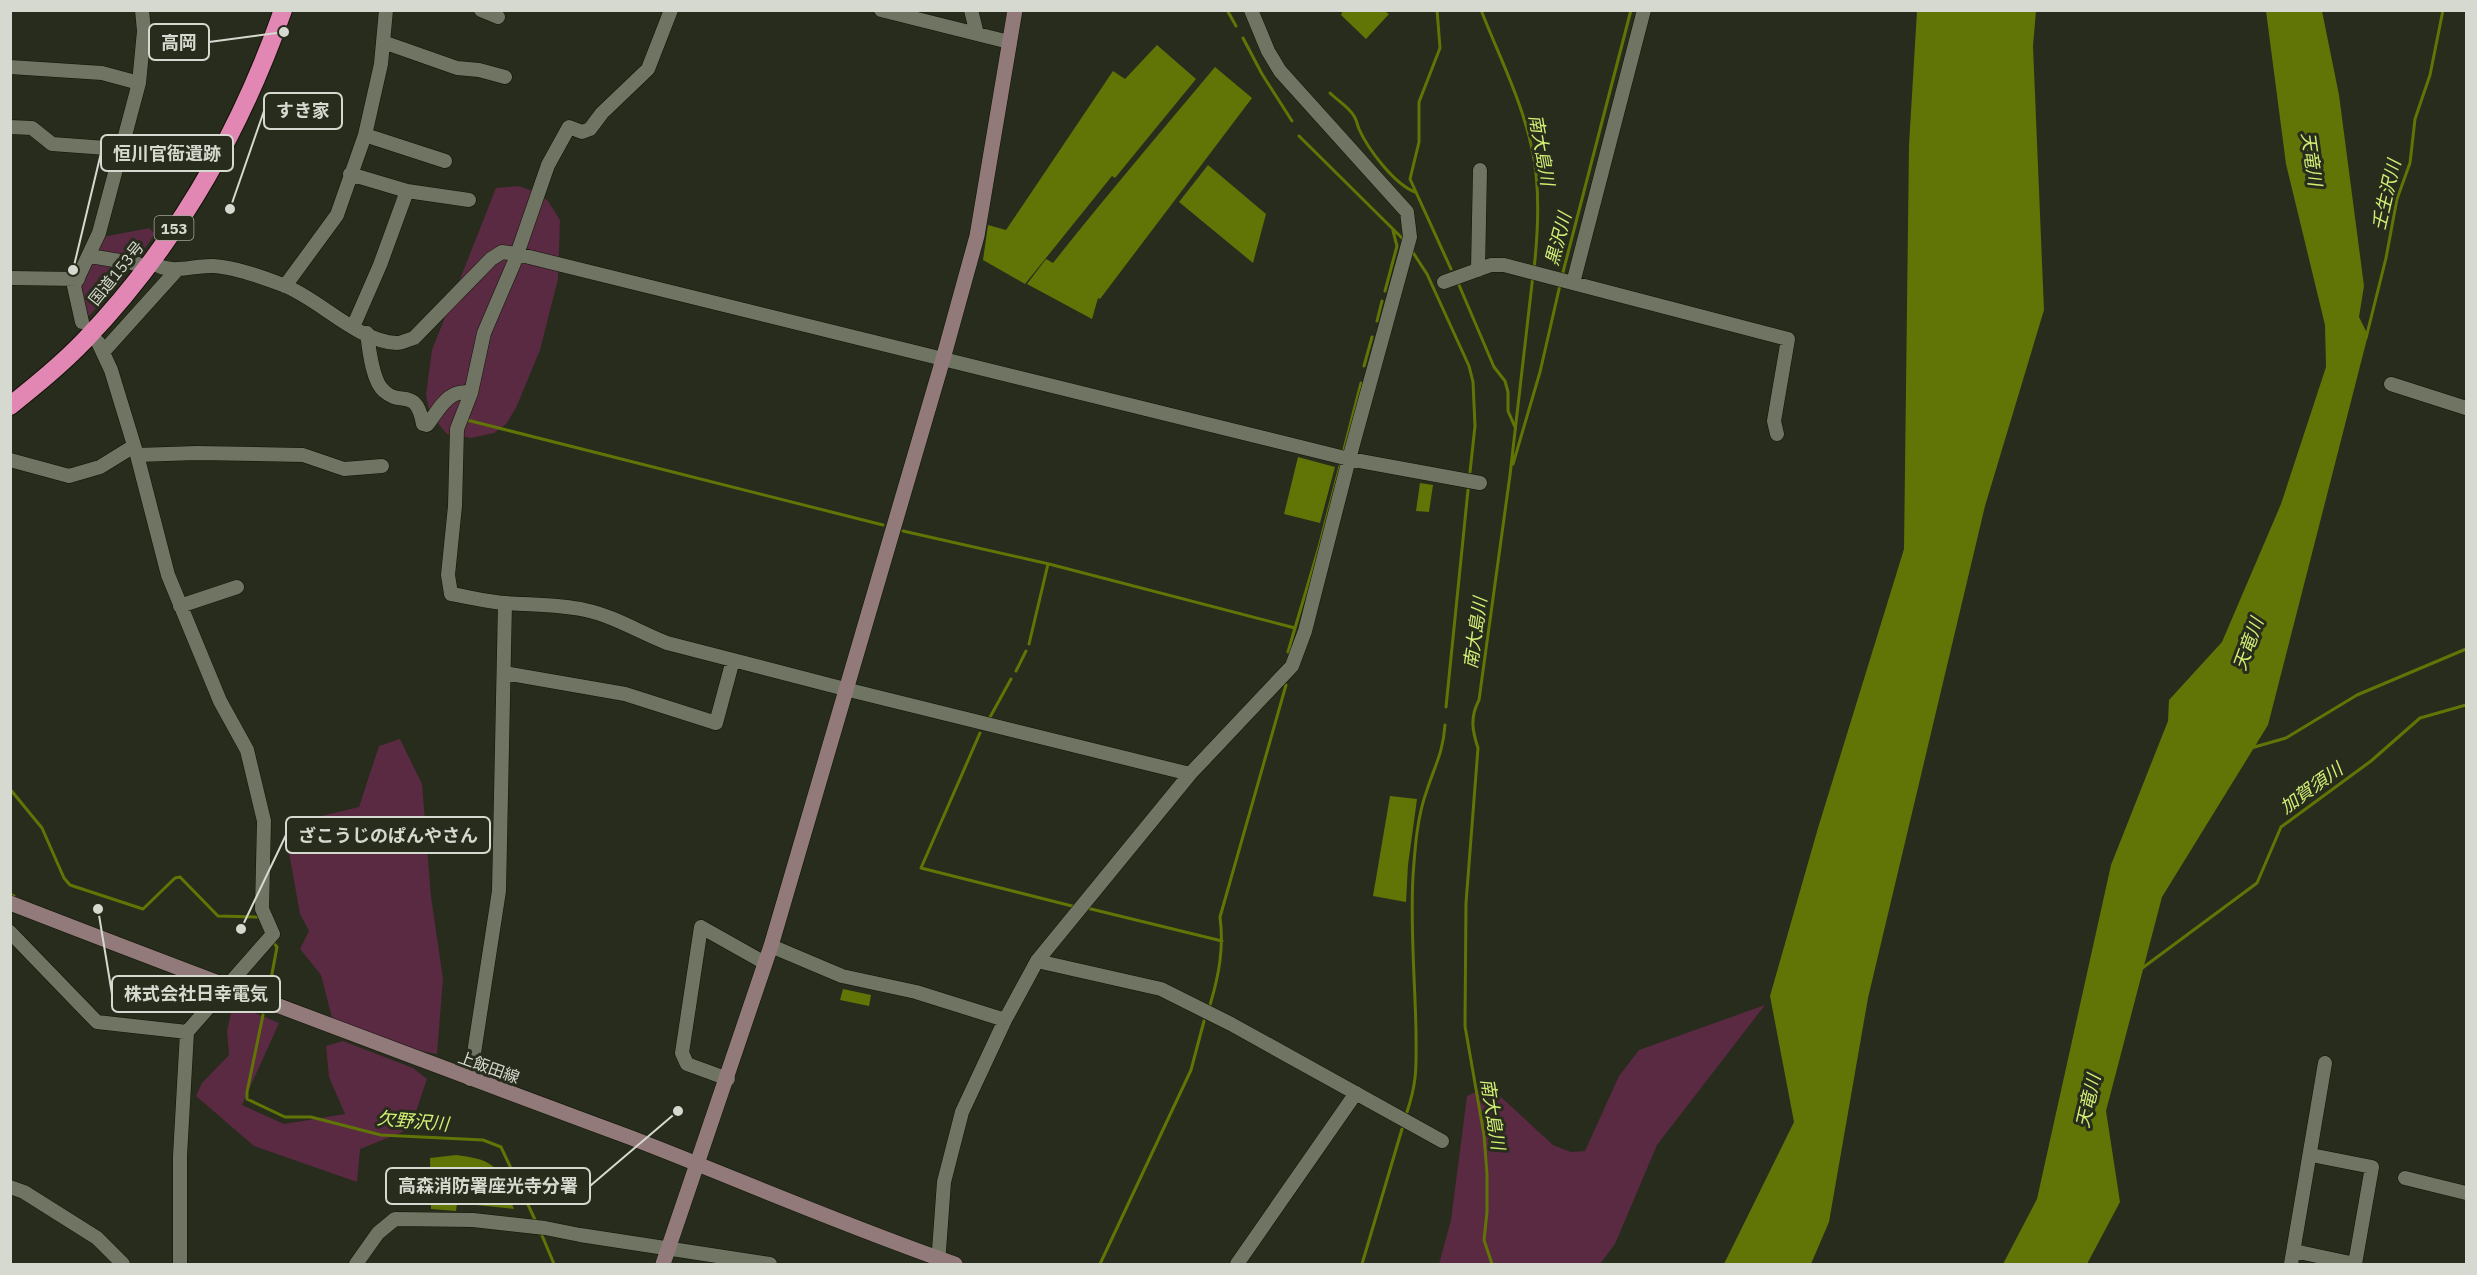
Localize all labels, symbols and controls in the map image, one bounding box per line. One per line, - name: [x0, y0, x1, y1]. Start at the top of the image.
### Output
- callout: 高岡: [149, 24, 209, 60]
- text: 高岡: [161, 31, 197, 54]
- callout: すき家: [264, 93, 342, 129]
- text: すき家: [276, 99, 330, 122]
- water label: 南大島川: [1524, 113, 1560, 189]
- water label: 天竜川: [2297, 131, 2327, 189]
- callout: 恒川官衙遺跡: [101, 135, 233, 171]
- text: 恒川官衙遺跡: [113, 142, 221, 165]
- water label: 壬生沢川: [2367, 155, 2406, 233]
- water label: 黒沢川: [1540, 208, 1577, 268]
- road number: 153: [154, 216, 194, 240]
- street label: 国道153号: [84, 237, 148, 309]
- water label: 南大島川: [1459, 594, 1492, 670]
- water label: 天竜川: [2228, 613, 2269, 673]
- water label: 加賀須川: [2275, 756, 2349, 818]
- callout: ざこうじのぱんやさん: [286, 817, 490, 853]
- text: ざこうじのぱんやさん: [298, 824, 478, 847]
- callout: 株式会社日幸電気: [112, 976, 280, 1012]
- text: 株式会社日幸電気: [124, 982, 268, 1005]
- street label: 上飯田線: [456, 1047, 522, 1087]
- water label: 天竜川: [2071, 1070, 2106, 1130]
- water label: 南大島川: [1476, 1077, 1510, 1153]
- water label: 欠野沢川: [376, 1106, 452, 1136]
- callout: 高森消防署座光寺分署: [386, 1168, 590, 1204]
- text: 高森消防署座光寺分署: [398, 1174, 578, 1197]

